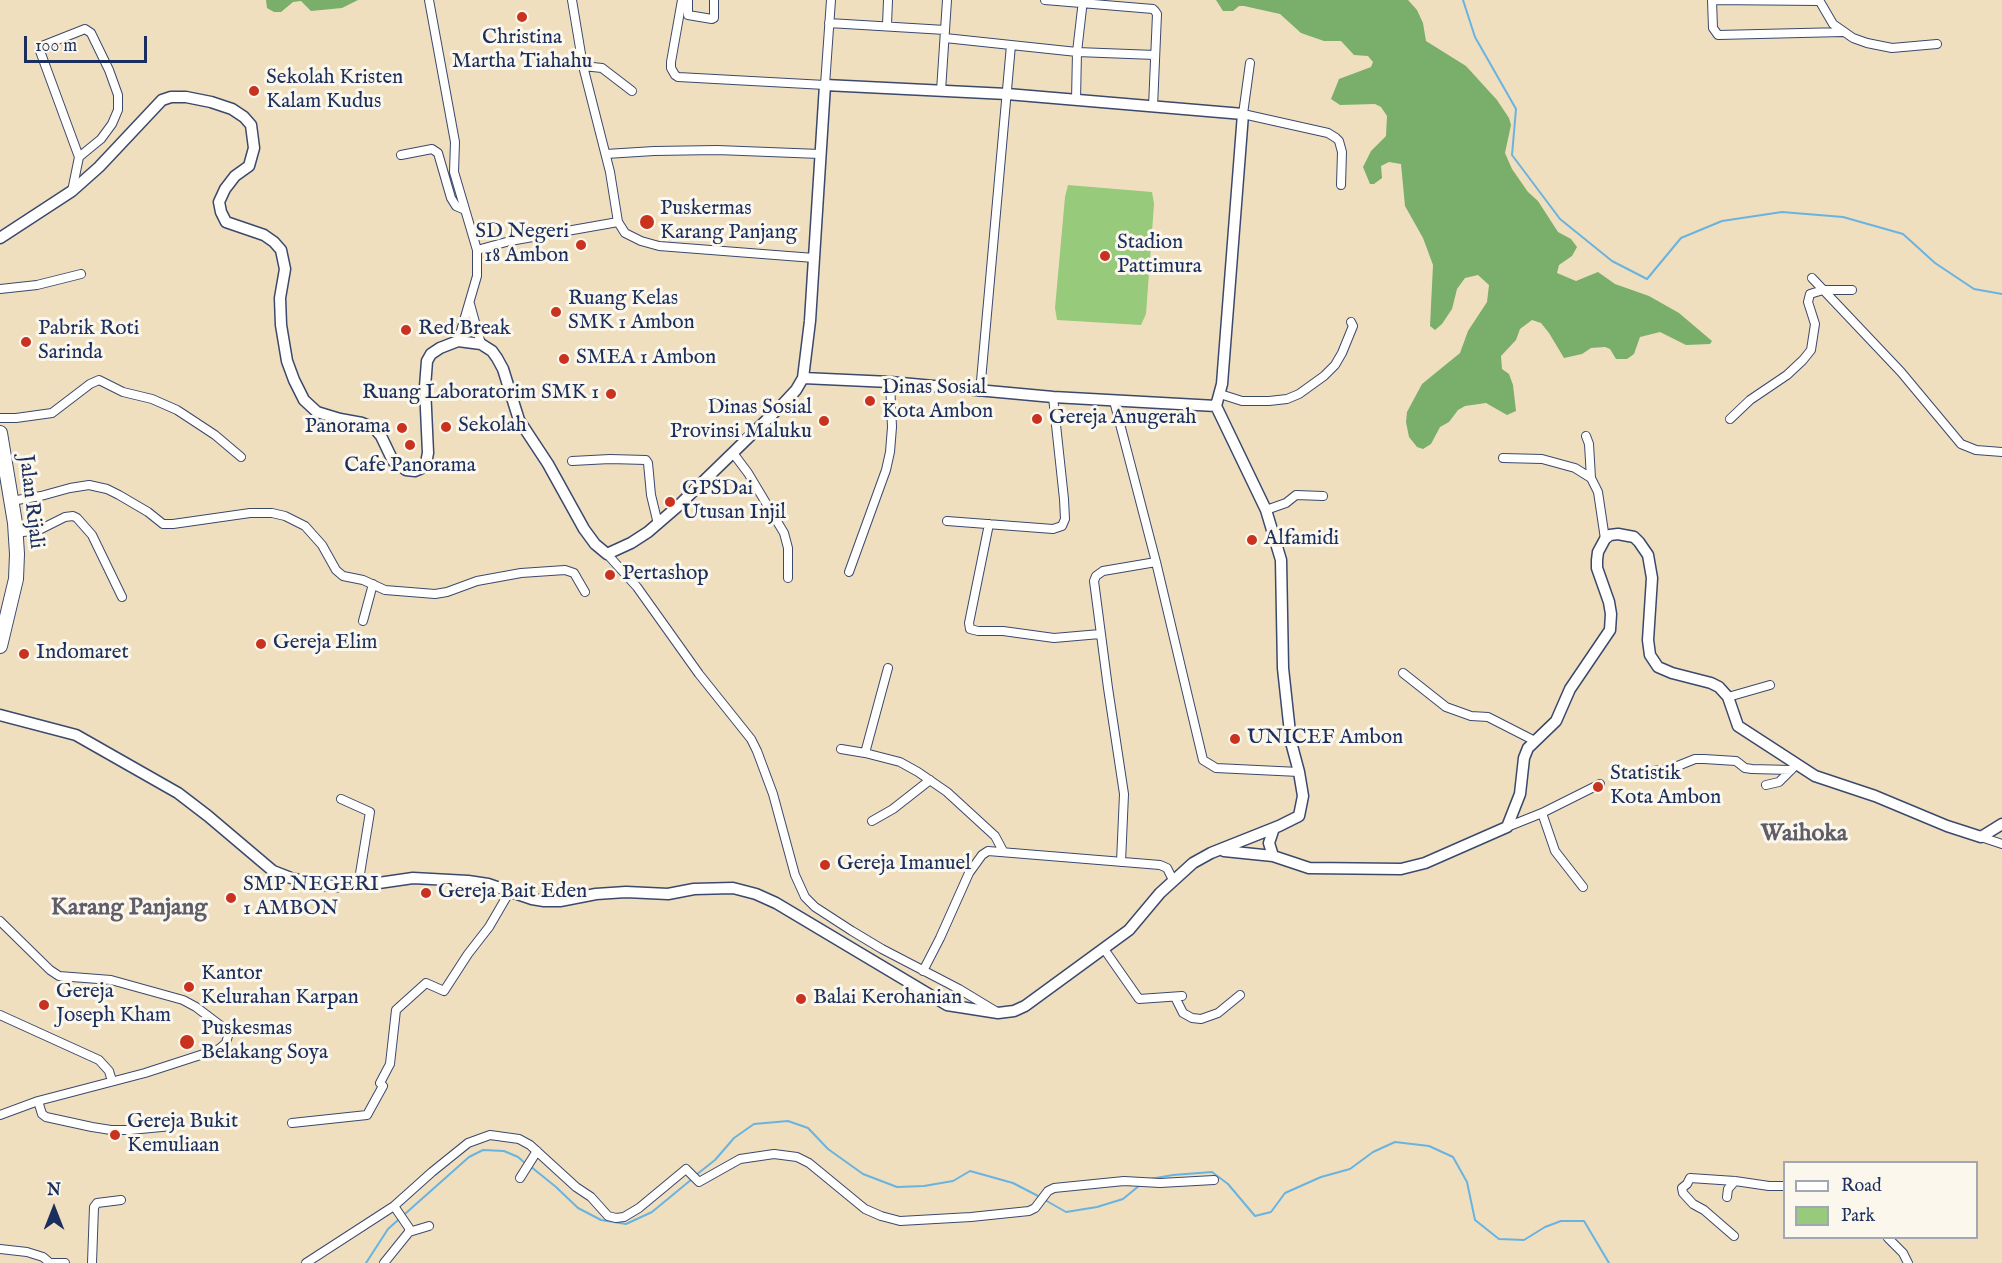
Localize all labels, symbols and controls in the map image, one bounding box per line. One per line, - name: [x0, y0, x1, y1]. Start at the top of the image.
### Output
- marker: Christina Martha Tiahahu: [515, 10, 529, 24]
- scale bar: [27, 24, 150, 62]
- place label: Christina Martha Tiahahu: [452, 26, 592, 76]
- text: 100 m: [35, 35, 77, 58]
- place label: Sekolah Kristen Kalam Kudus: [266, 66, 403, 116]
- marker: Sekolah Kristen Kalam Kudus: [247, 84, 261, 98]
- place label: Puskermas Karang Panjang: [660, 197, 797, 247]
- marker: Puskermas Karang Panjang: [638, 213, 656, 231]
- place label: SD Negeri 18 Ambon: [475, 220, 569, 270]
- place label: Stadion Pattimura: [1117, 231, 1202, 281]
- marker: SD Negeri 18 Ambon: [574, 238, 588, 252]
- marker: Stadion Pattimura: [1098, 249, 1112, 263]
- place label: Ruang Kelas SMK 1 Ambon: [568, 287, 695, 337]
- marker: Ruang Kelas SMK 1 Ambon: [549, 305, 563, 319]
- place label: Pabrik Roti Sarinda: [38, 317, 139, 367]
- place label: Red Break: [418, 317, 511, 343]
- marker: Red Break: [399, 323, 413, 337]
- marker: Pabrik Roti Sarinda: [19, 335, 33, 349]
- place label: SMEA 1 Ambon: [576, 346, 716, 372]
- marker: SMEA 1 Ambon: [557, 352, 571, 366]
- place label: Dinas Sosial Kota Ambon: [882, 376, 993, 426]
- place label: Ruang Laboratorim SMK 1: [362, 381, 599, 407]
- marker: Ruang Laboratorim SMK 1: [604, 387, 618, 401]
- marker: Dinas Sosial Kota Ambon: [863, 394, 877, 408]
- place label: Dinas Sosial Provinsi Maluku: [670, 396, 812, 446]
- place label: Gereja Anugerah: [1049, 406, 1196, 432]
- marker: Gereja Anugerah: [1030, 412, 1044, 426]
- place label: Sekolah: [458, 414, 527, 440]
- marker: Dinas Sosial Provinsi Maluku: [817, 414, 831, 428]
- place label: Panorama: [304, 415, 390, 441]
- marker: Sekolah: [439, 420, 453, 434]
- marker: Panorama: [395, 421, 409, 435]
- marker: Cafe Panorama: [403, 438, 417, 452]
- street label: Jalan Rijali: [12, 454, 48, 550]
- place label: Cafe Panorama: [344, 454, 476, 480]
- place label: GPSDai Utusan Injil: [682, 477, 786, 527]
- marker: GPSDai Utusan Injil: [663, 495, 677, 509]
- place label: Alfamidi: [1264, 527, 1339, 553]
- marker: Alfamidi: [1245, 533, 1259, 547]
- place label: Pertashop: [622, 562, 709, 588]
- marker: Pertashop: [603, 568, 617, 582]
- place label: Gereja Elim: [273, 631, 377, 657]
- marker: Gereja Elim: [254, 637, 268, 651]
- place label: Indomaret: [36, 641, 129, 667]
- marker: Indomaret: [17, 647, 31, 661]
- place label: UNICEF Ambon: [1247, 726, 1403, 752]
- marker: UNICEF Ambon: [1228, 732, 1242, 746]
- place label: Statistik Kota Ambon: [1610, 762, 1721, 812]
- marker: Statistik Kota Ambon: [1591, 780, 1605, 794]
- district label: Waihoka: [1761, 821, 1847, 849]
- place label: Gereja Imanuel: [837, 852, 971, 878]
- marker: Gereja Imanuel: [818, 858, 832, 872]
- place label: SMP NEGERI 1 AMBON: [243, 873, 379, 923]
- place label: Gereja Bait Eden: [438, 880, 587, 906]
- marker: Gereja Bait Eden: [419, 886, 433, 900]
- marker: SMP NEGERI 1 AMBON: [224, 891, 238, 905]
- district label: Karang Panjang: [51, 895, 207, 923]
- place label: Kantor Kelurahan Karpan: [201, 962, 359, 1012]
- place label: Gereja Joseph Kham: [56, 980, 171, 1030]
- marker: Kantor Kelurahan Karpan: [182, 980, 196, 994]
- place label: Balai Kerohanian: [813, 986, 962, 1012]
- marker: Balai Kerohanian: [794, 992, 808, 1006]
- marker: Gereja Joseph Kham: [37, 998, 51, 1012]
- place label: Puskesmas Belakang Soya: [201, 1017, 328, 1067]
- marker: Puskesmas Belakang Soya: [178, 1033, 196, 1051]
- place label: Gereja Bukit Kemuliaan: [127, 1110, 238, 1160]
- marker: Gereja Bukit Kemuliaan: [108, 1128, 122, 1142]
- legend: [1783, 1161, 1978, 1239]
- text: Road: [1841, 1175, 1882, 1198]
- north arrow: [24, 1179, 84, 1239]
- text: N: [47, 1181, 61, 1201]
- text: Park: [1841, 1205, 1875, 1228]

